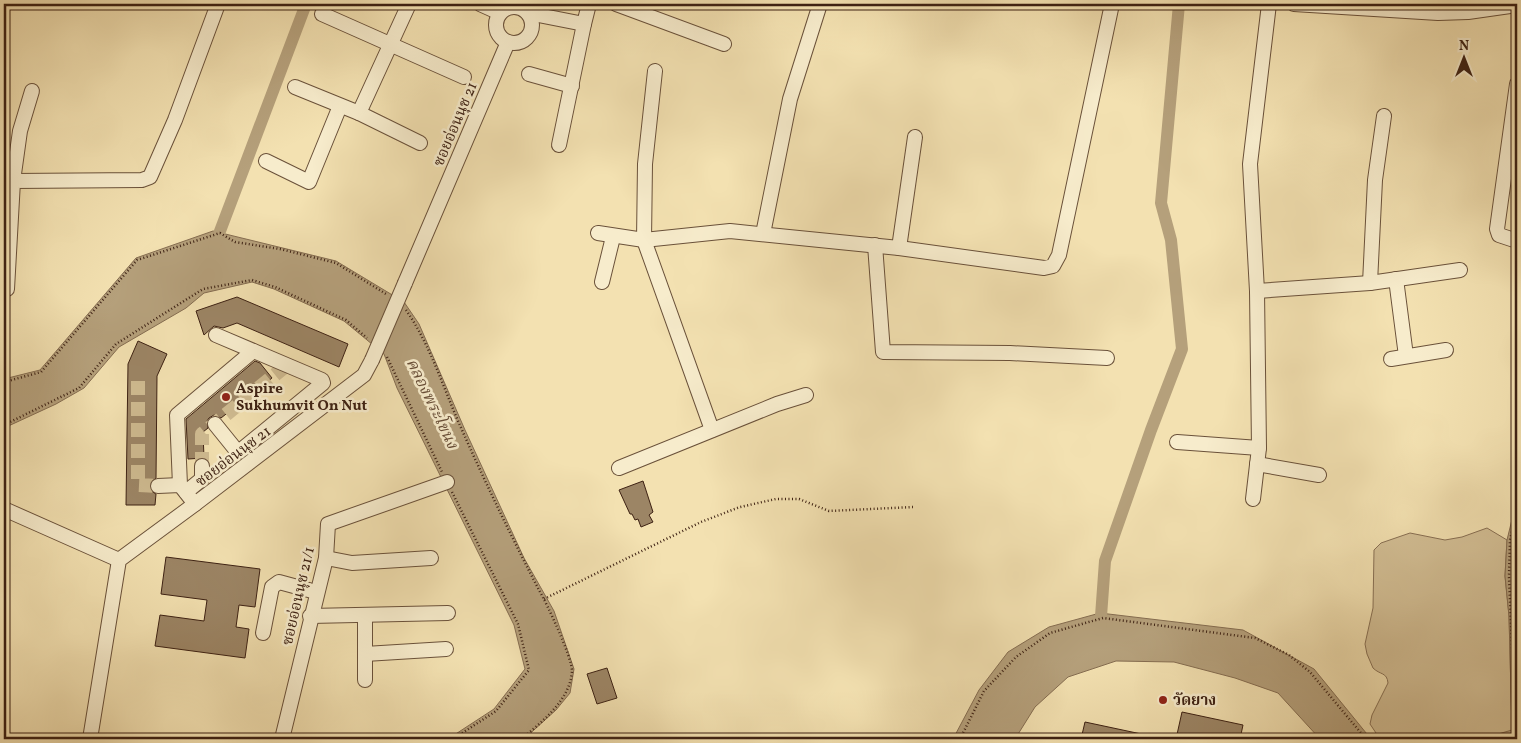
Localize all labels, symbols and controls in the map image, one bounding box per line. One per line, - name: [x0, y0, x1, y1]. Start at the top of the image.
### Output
- north arrow: [1438, 32, 1488, 82]
- text: N: [1459, 37, 1469, 56]
- street label: ซอยอ่อนนุช 21: [429, 79, 484, 170]
- water label: คลองพระโขนง: [400, 354, 465, 454]
- place label: Aspire Sukhumvit On Nut: [236, 379, 368, 417]
- marker: Aspire Sukhumvit On Nut: [220, 391, 232, 403]
- street label: ซอยอ่อนนุช 21: [192, 422, 276, 493]
- street label: ซอยอ่อนนุช 21/1: [278, 545, 321, 648]
- place label: วัดยาง: [1173, 691, 1216, 712]
- marker: วัดยาง: [1157, 694, 1169, 706]

